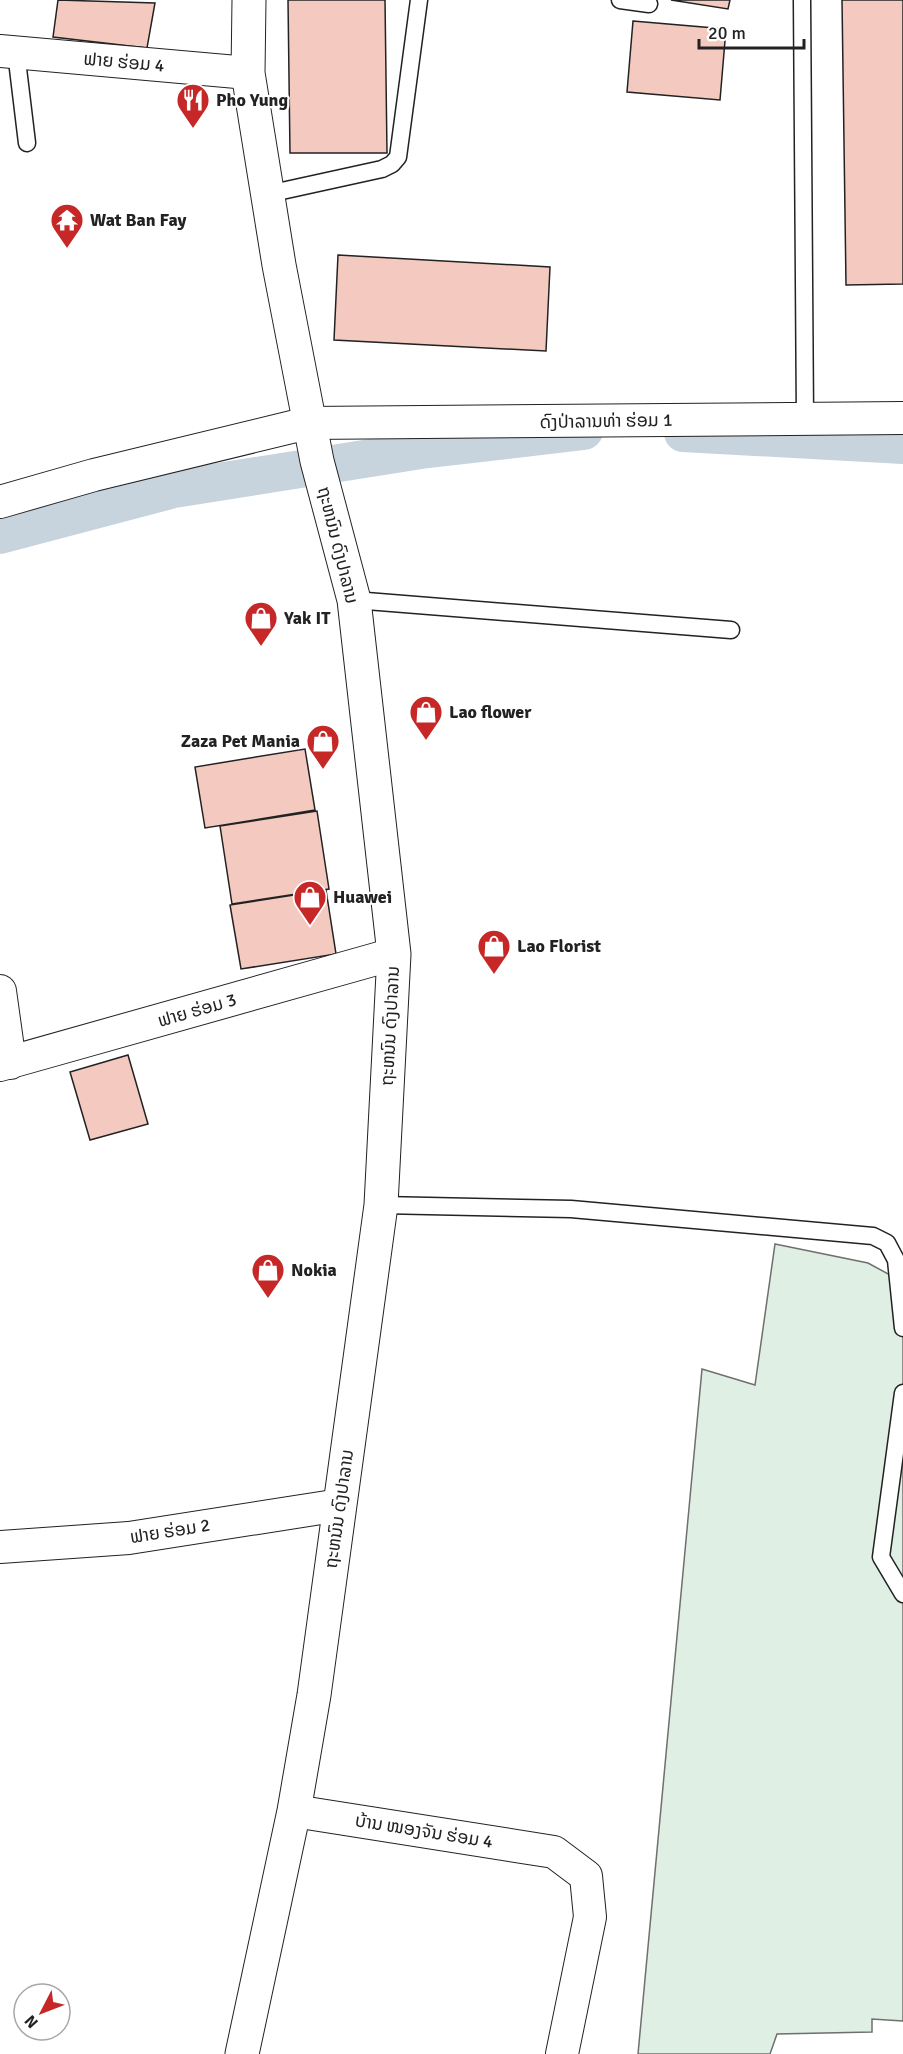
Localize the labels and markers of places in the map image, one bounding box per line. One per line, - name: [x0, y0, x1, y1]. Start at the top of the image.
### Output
- restaurant icon: Pho Yung: [175, 82, 211, 129]
- place label: Pho Yung: [216, 89, 288, 111]
- temple icon: Wat Ban Fay: [49, 202, 85, 249]
- place label: Wat Ban Fay: [90, 209, 187, 231]
- shop icon: Yak IT: [243, 600, 279, 647]
- place label: Yak IT: [283, 607, 331, 629]
- shop icon: Lao flower: [408, 694, 444, 741]
- place label: Lao flower: [449, 701, 532, 723]
- shop icon: Zaza Pet Mania: [305, 723, 341, 770]
- place label: Zaza Pet Mania: [181, 730, 300, 752]
- shop icon: Huawei: [292, 879, 328, 926]
- place label: Huawei: [333, 886, 392, 908]
- shop icon: Lao Florist: [476, 928, 512, 975]
- place label: Lao Florist: [517, 935, 601, 957]
- shop icon: Nokia: [250, 1252, 286, 1299]
- place label: Nokia: [291, 1259, 337, 1281]

